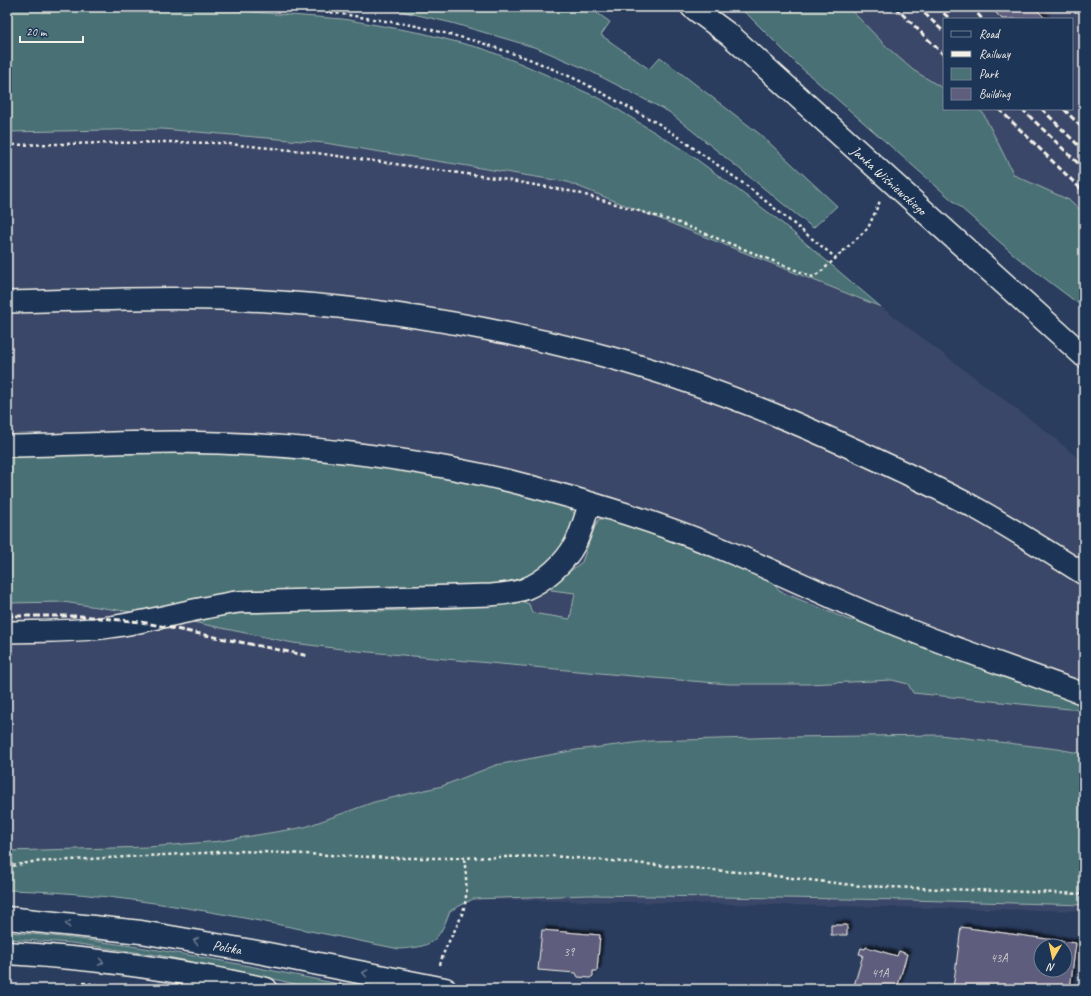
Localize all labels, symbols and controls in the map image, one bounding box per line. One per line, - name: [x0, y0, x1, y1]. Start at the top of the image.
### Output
- scale bar: [20, 18, 83, 44]
- legend: [943, 18, 1073, 110]
- text: 20 m: [26, 24, 48, 40]
- text: Road: [979, 26, 1001, 42]
- text: Railway: [979, 46, 1011, 62]
- text: Park: [979, 66, 1000, 82]
- text: Building: [979, 86, 1011, 102]
- street label: Janka Wiśniewskiego: [847, 141, 931, 220]
- one-way arrow: [65, 920, 71, 929]
- street label: Polska: [211, 937, 244, 959]
- one-way arrow: [193, 938, 199, 946]
- north arrow: [1033, 938, 1073, 978]
- house number: 39: [564, 944, 576, 960]
- house number: 43A: [991, 950, 1008, 966]
- one-way arrow: [98, 957, 105, 966]
- text: N: [1045, 960, 1056, 975]
- house number: 41A: [872, 965, 889, 981]
- one-way arrow: [362, 970, 369, 978]

